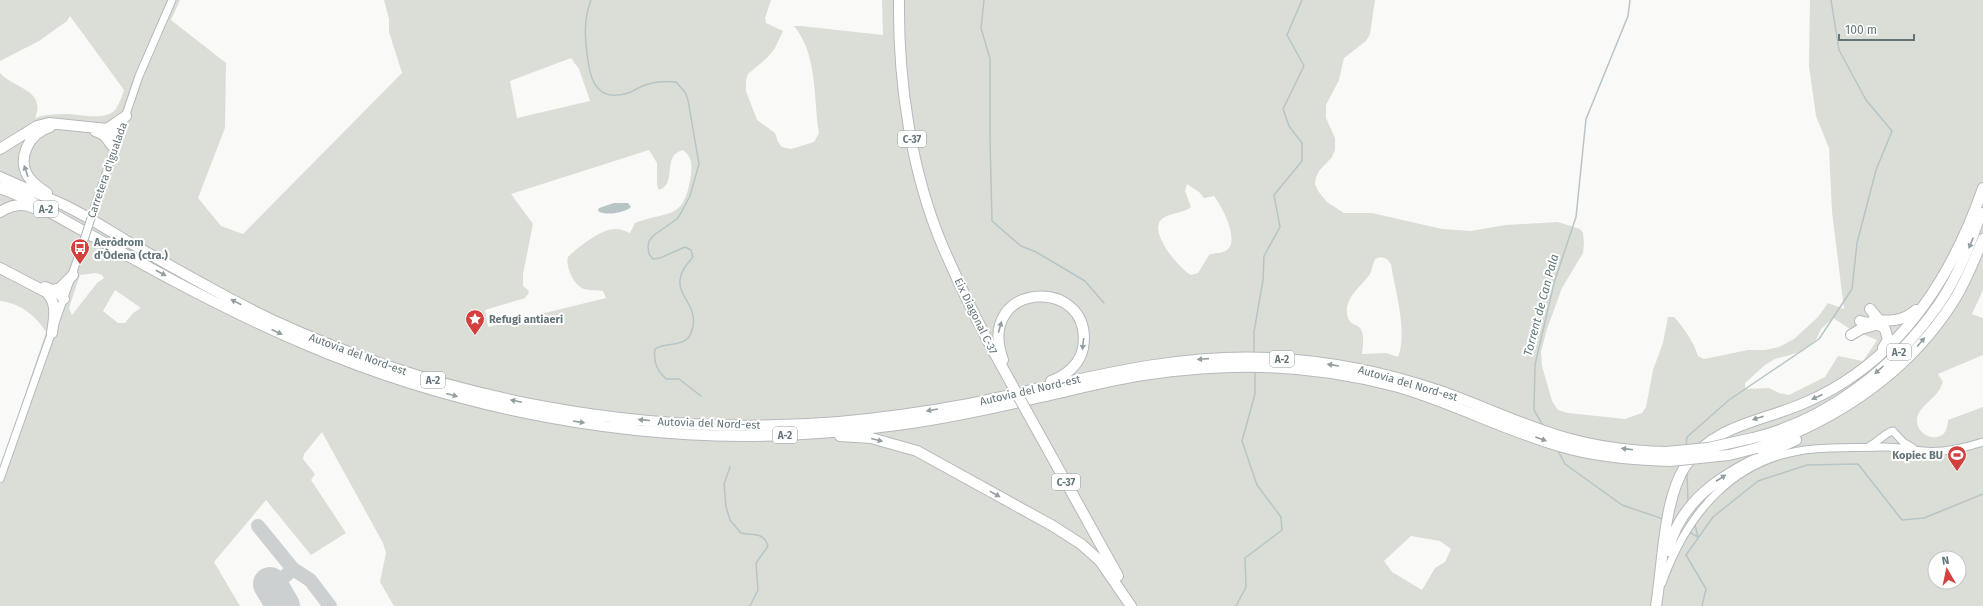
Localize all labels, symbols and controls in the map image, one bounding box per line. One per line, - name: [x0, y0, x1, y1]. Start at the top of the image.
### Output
- scale bar: [1839, 16, 1914, 42]
- text: 100 m: [1845, 23, 1877, 37]
- street label: Carretera d'Igualada: [85, 120, 130, 220]
- road number: C-37: [898, 131, 926, 147]
- one-way arrow: [23, 165, 29, 177]
- road number: A-2: [34, 201, 58, 217]
- place label: Aeròdrom d'Òdena (ctra.): [93, 236, 168, 262]
- bus stop icon: Aeròdrom d'Òdena (ctra.): [69, 237, 91, 265]
- one-way arrow: [1967, 237, 1973, 249]
- water label: Torrent de Can Pala: [1521, 252, 1561, 358]
- one-way arrow: [155, 269, 167, 276]
- street label: Eix Diagonal C-37: [951, 276, 1000, 357]
- one-way arrow: [230, 299, 241, 305]
- place icon: Refugi antiaeri: [464, 308, 486, 336]
- place label: Refugi antiaeri: [489, 313, 563, 326]
- one-way arrow: [997, 321, 1003, 334]
- one-way arrow: [271, 329, 282, 335]
- street label: Autovia del Nord-est: [307, 331, 408, 378]
- one-way arrow: [1917, 337, 1926, 348]
- one-way arrow: [1080, 338, 1086, 350]
- road number: A-2: [1887, 344, 1911, 360]
- road number: A-2: [1270, 351, 1294, 367]
- one-way arrow: [1197, 355, 1209, 362]
- one-way arrow: [1327, 361, 1339, 367]
- street label: Autovia del Nord-est: [1357, 363, 1459, 404]
- one-way arrow: [1874, 365, 1885, 374]
- road number: A-2: [421, 372, 445, 388]
- street label: Autovia del Nord-est: [978, 373, 1082, 408]
- one-way arrow: [446, 392, 458, 398]
- one-way arrow: [1811, 394, 1822, 400]
- one-way arrow: [510, 397, 522, 403]
- one-way arrow: [926, 408, 938, 414]
- street label: Autovia del Nord-est: [657, 415, 761, 432]
- one-way arrow: [1752, 415, 1764, 421]
- one-way arrow: [638, 417, 650, 424]
- one-way arrow: [573, 419, 585, 425]
- road number: A-2: [773, 427, 797, 443]
- one-way arrow: [871, 437, 883, 443]
- one-way arrow: [1535, 437, 1547, 443]
- sports icon: Kopiec BU: [1946, 444, 1968, 472]
- one-way arrow: [1621, 446, 1633, 453]
- place label: Kopiec BU: [1892, 449, 1943, 462]
- road number: C-37: [1052, 474, 1080, 490]
- one-way arrow: [1716, 474, 1726, 482]
- one-way arrow: [989, 491, 1000, 497]
- north arrow: [1927, 550, 1967, 590]
- text: N: [1941, 554, 1950, 568]

